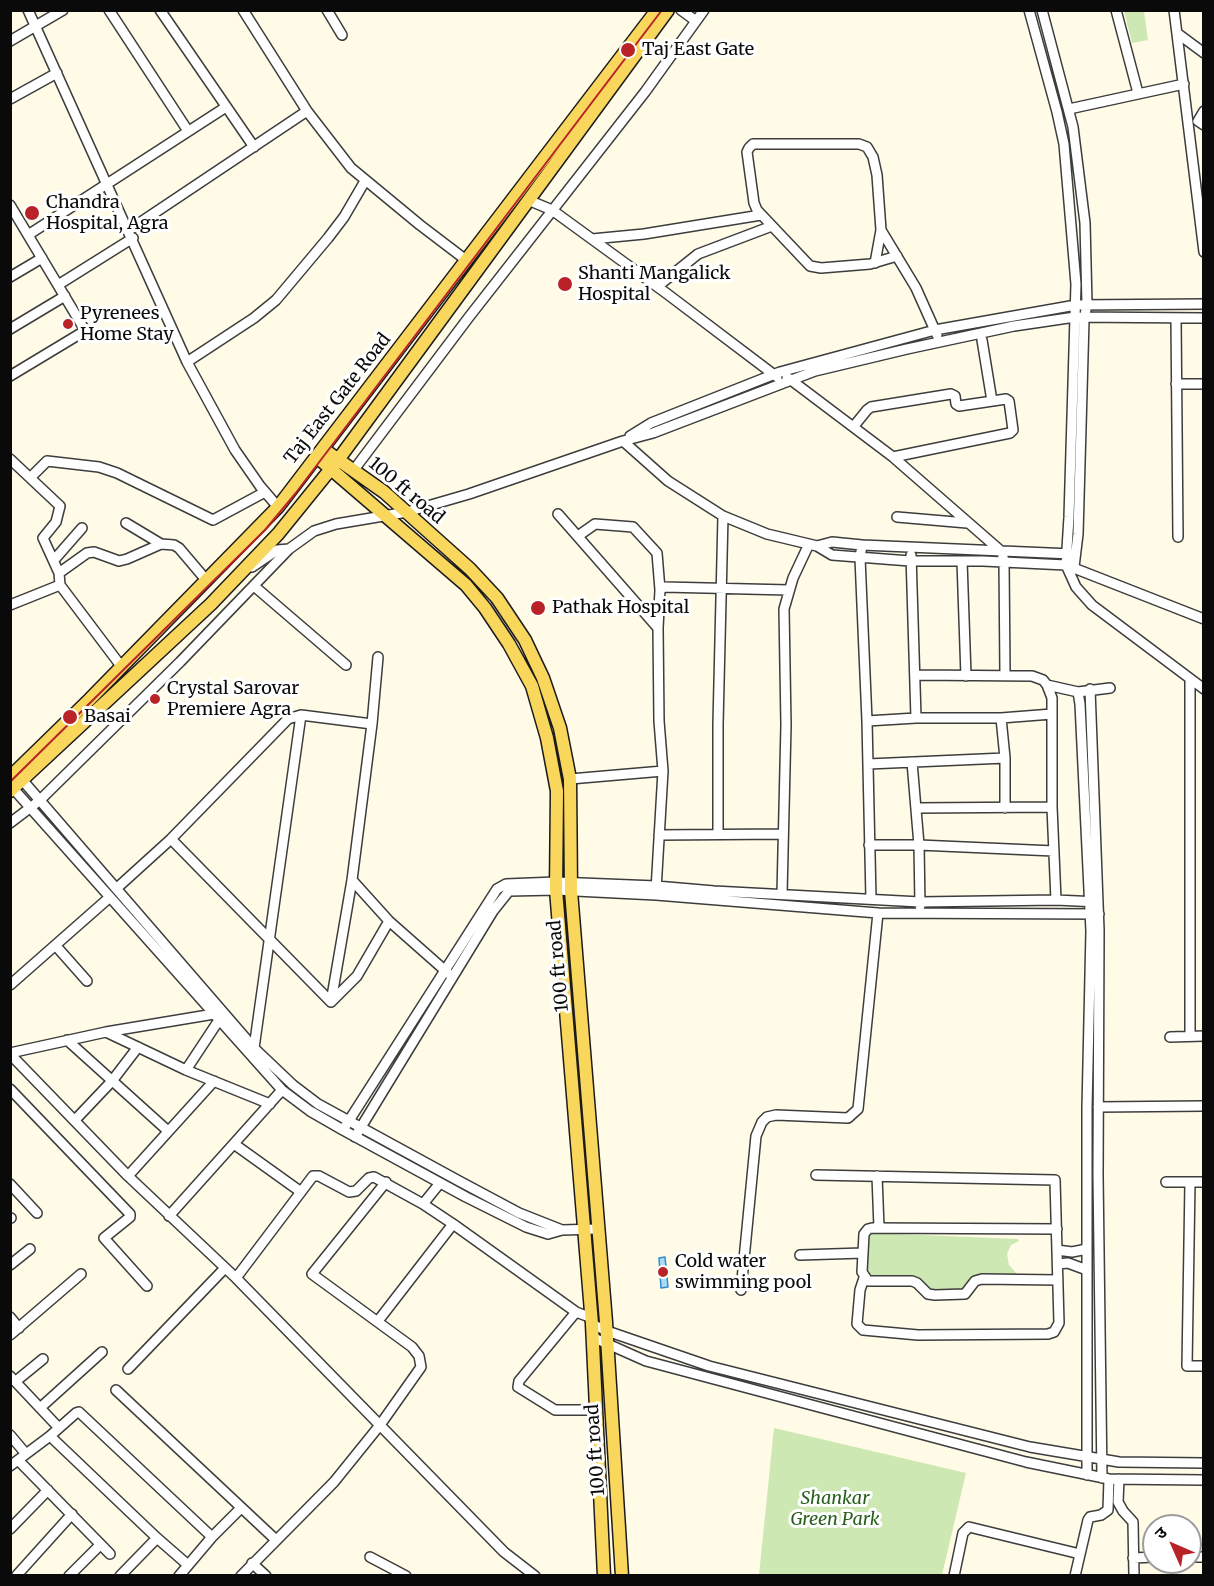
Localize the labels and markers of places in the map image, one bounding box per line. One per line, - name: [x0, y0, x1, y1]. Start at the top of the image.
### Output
- place label: Taj East Gate: [642, 39, 754, 61]
- marker: Taj East Gate: [619, 41, 637, 59]
- place label: Chandra Hospital, Agra: [46, 192, 168, 234]
- marker: Chandra Hospital, Agra: [23, 204, 41, 222]
- place label: Shanti Mangalick Hospital: [578, 263, 730, 306]
- marker: Shanti Mangalick Hospital: [556, 275, 574, 293]
- place label: Pyrenees Home Stay: [80, 303, 174, 346]
- marker: Pyrenees Home Stay: [61, 317, 75, 331]
- place label: Pathak Hospital: [552, 597, 689, 619]
- marker: Pathak Hospital: [529, 599, 547, 617]
- place label: Crystal Sarovar Premiere Agra: [167, 678, 299, 720]
- marker: Crystal Sarovar Premiere Agra: [148, 692, 162, 706]
- place label: Basai: [84, 706, 131, 728]
- marker: Basai: [61, 708, 79, 726]
- place label: Cold water swimming pool: [675, 1251, 812, 1294]
- marker: Cold water swimming pool: [656, 1265, 670, 1279]

